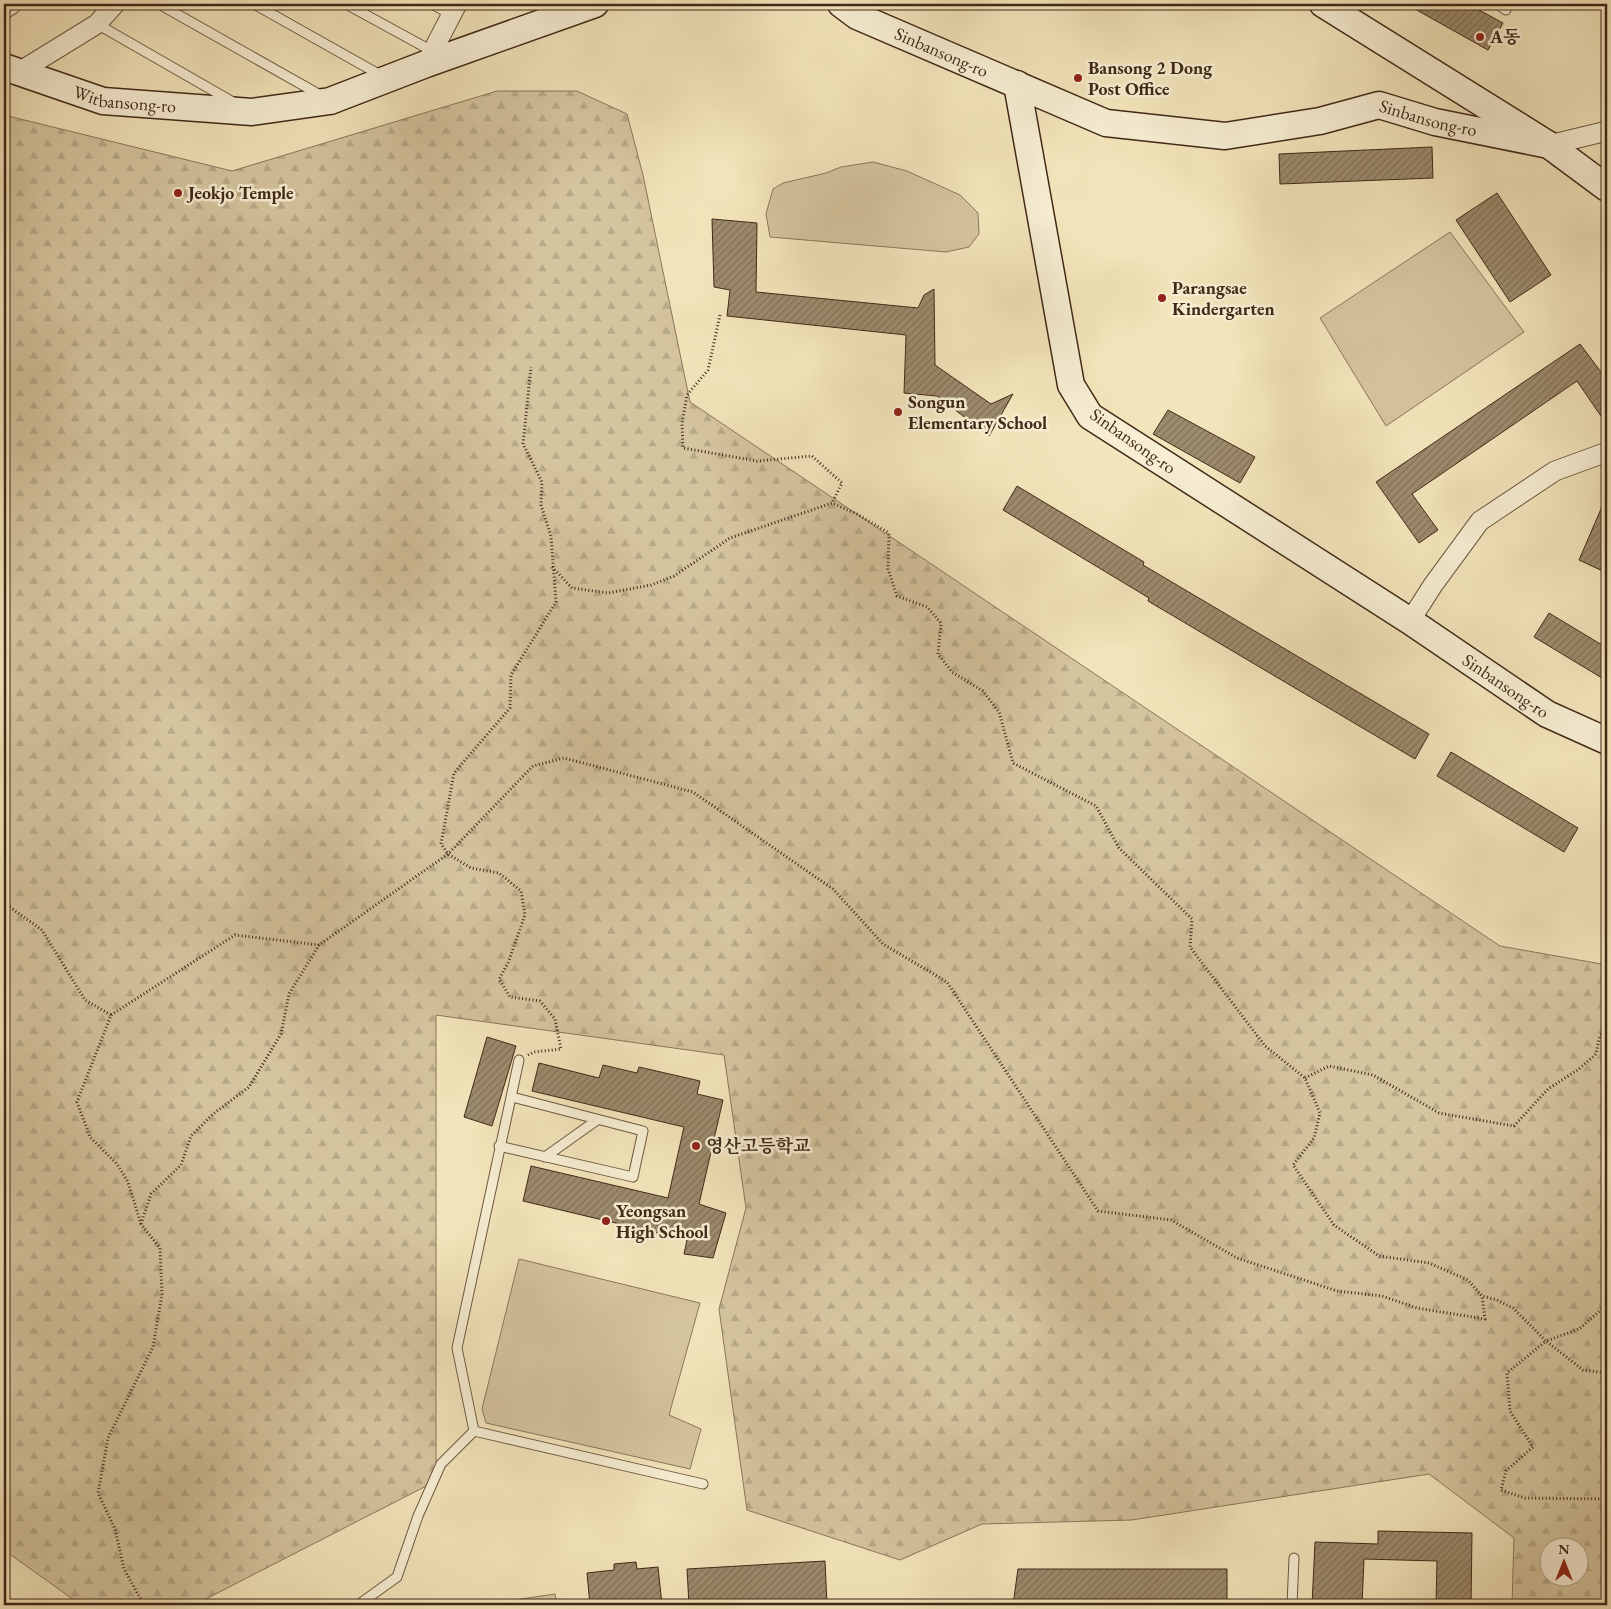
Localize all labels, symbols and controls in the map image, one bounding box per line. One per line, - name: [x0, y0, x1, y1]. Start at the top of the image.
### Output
- street label: Sinbansong-ro: [891, 22, 992, 82]
- place label: A동: [1489, 25, 1521, 48]
- marker: A동: [1474, 31, 1486, 43]
- place label: Bansong 2 Dong Post Office: [1088, 56, 1213, 100]
- marker: Bansong 2 Dong Post Office: [1072, 72, 1084, 84]
- street label: Witbansong-ro: [70, 80, 177, 117]
- street label: Sinbansong-ro: [1377, 94, 1479, 141]
- place label: Jeokjo Temple: [186, 181, 294, 204]
- marker: Jeokjo Temple: [172, 187, 184, 199]
- place label: Parangsae Kindergarten: [1172, 276, 1275, 320]
- marker: Parangsae Kindergarten: [1156, 292, 1168, 304]
- place label: Songun Elementary School: [908, 390, 1047, 434]
- street label: Sinbansong-ro: [1086, 403, 1181, 479]
- marker: Songun Elementary School: [892, 406, 904, 418]
- street label: Sinbansong-ro: [1458, 648, 1554, 723]
- place label: 영산고등학교: [706, 1134, 811, 1157]
- marker: 영산고등학교: [690, 1140, 702, 1152]
- place label: Yeongsan High School: [616, 1199, 708, 1243]
- marker: Yeongsan High School: [600, 1215, 612, 1227]
- north arrow: [1538, 1536, 1588, 1586]
- text: N: [1558, 1540, 1570, 1558]

